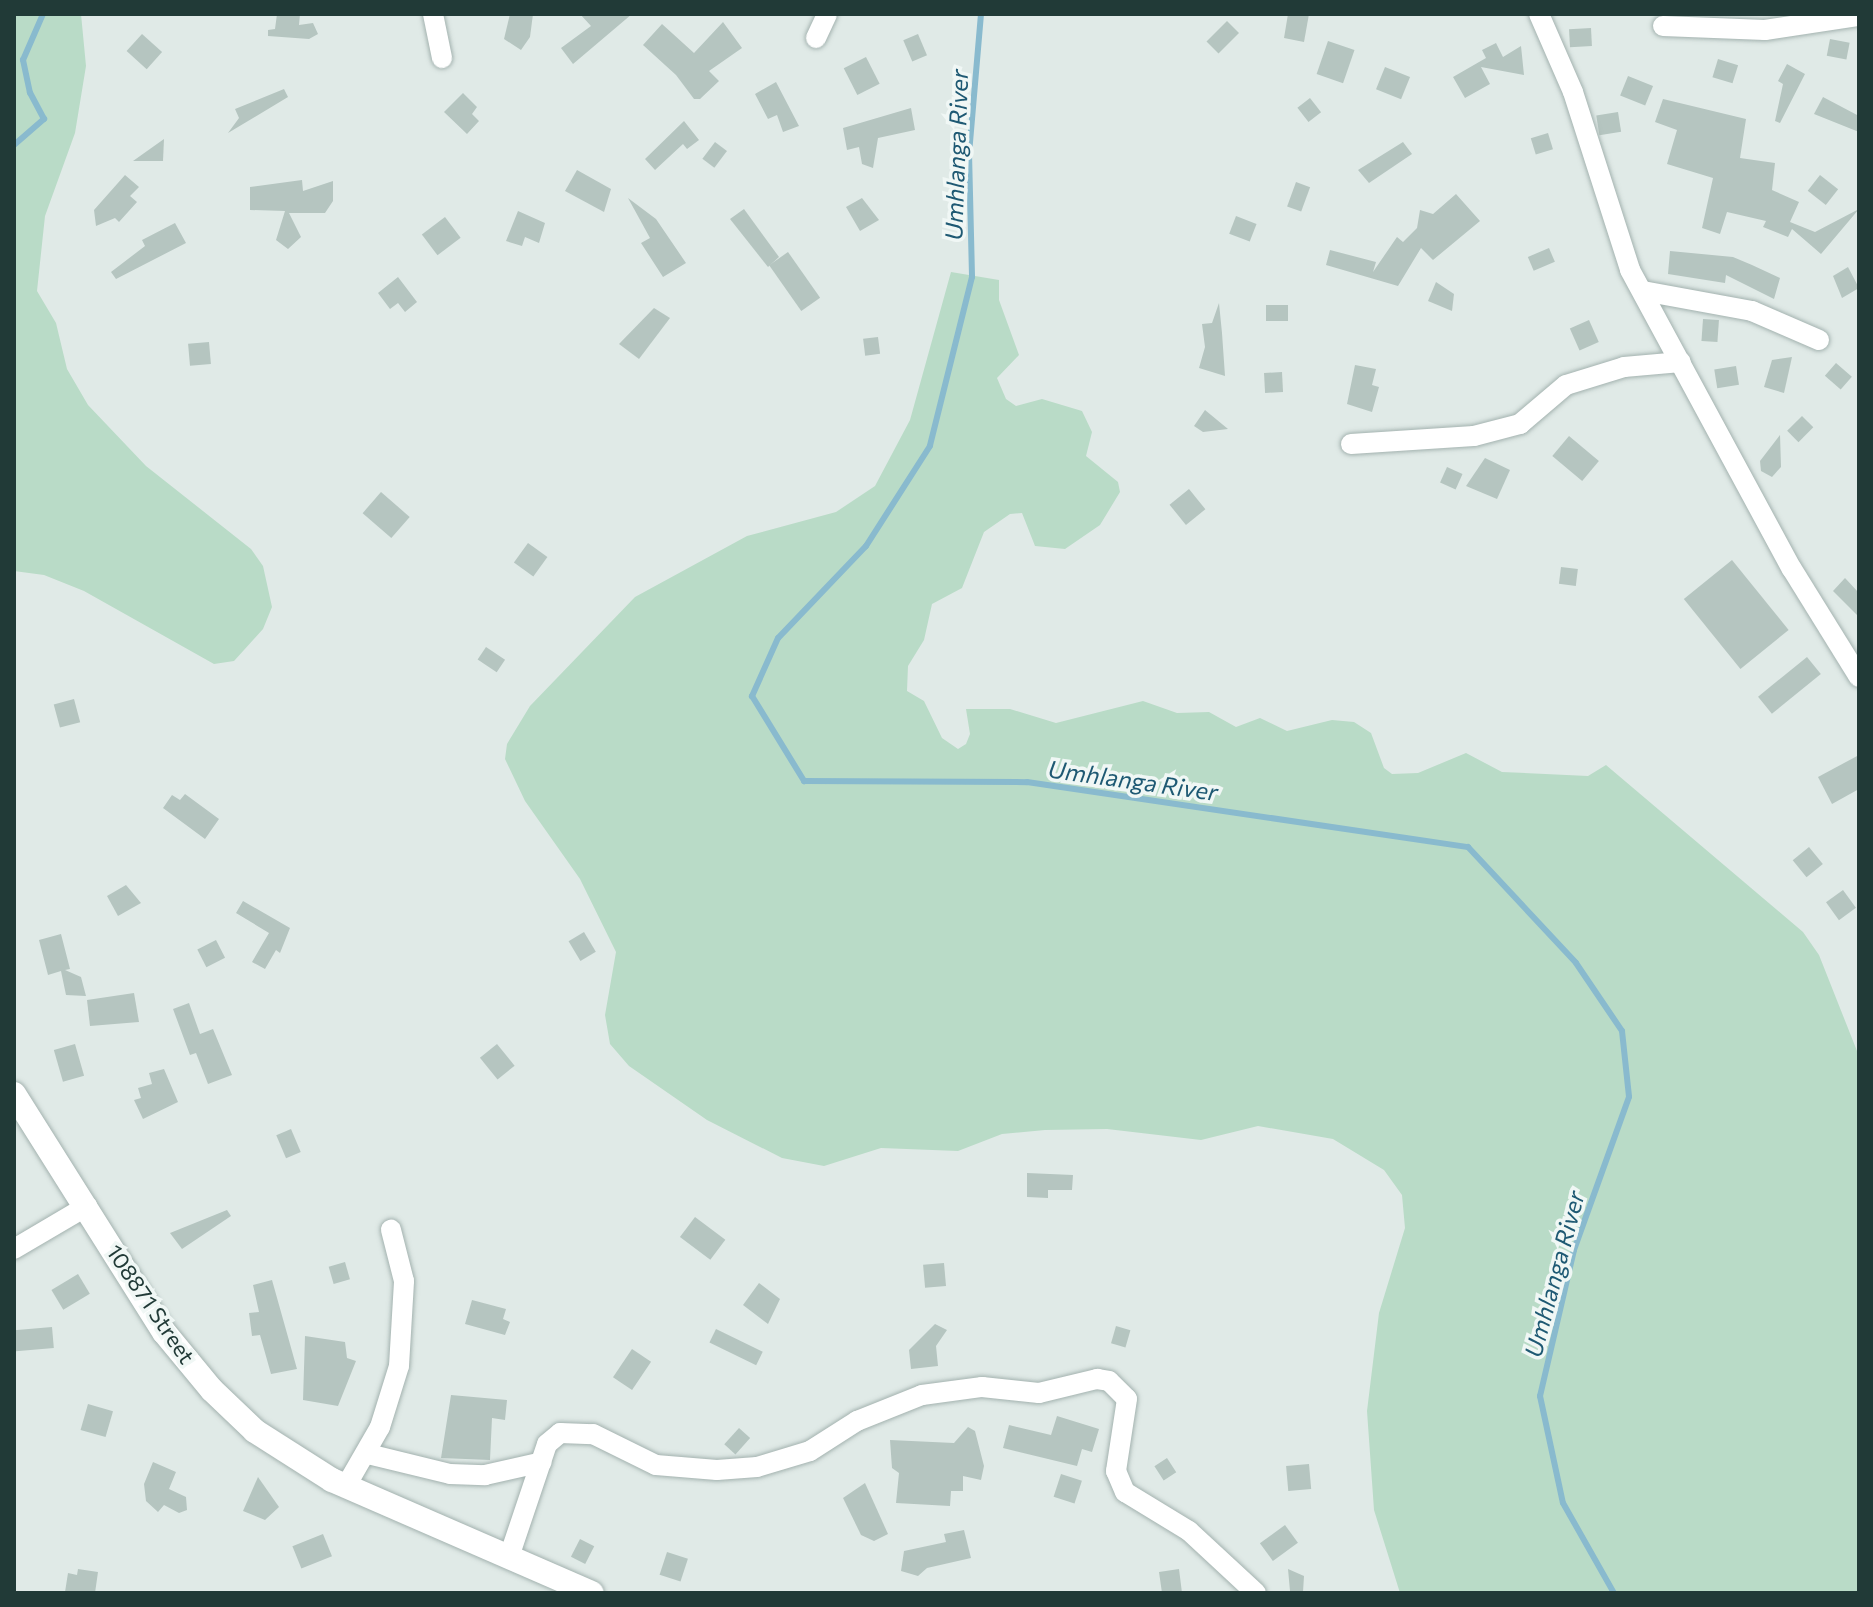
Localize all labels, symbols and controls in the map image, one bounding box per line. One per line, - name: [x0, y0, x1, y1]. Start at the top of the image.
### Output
- water label: Umhlanga River: [939, 69, 973, 241]
- water label: Umhlanga River: [1046, 754, 1220, 806]
- water label: Umhlanga River: [1518, 1188, 1590, 1360]
- street label: 108871 Street: [102, 1240, 200, 1368]

